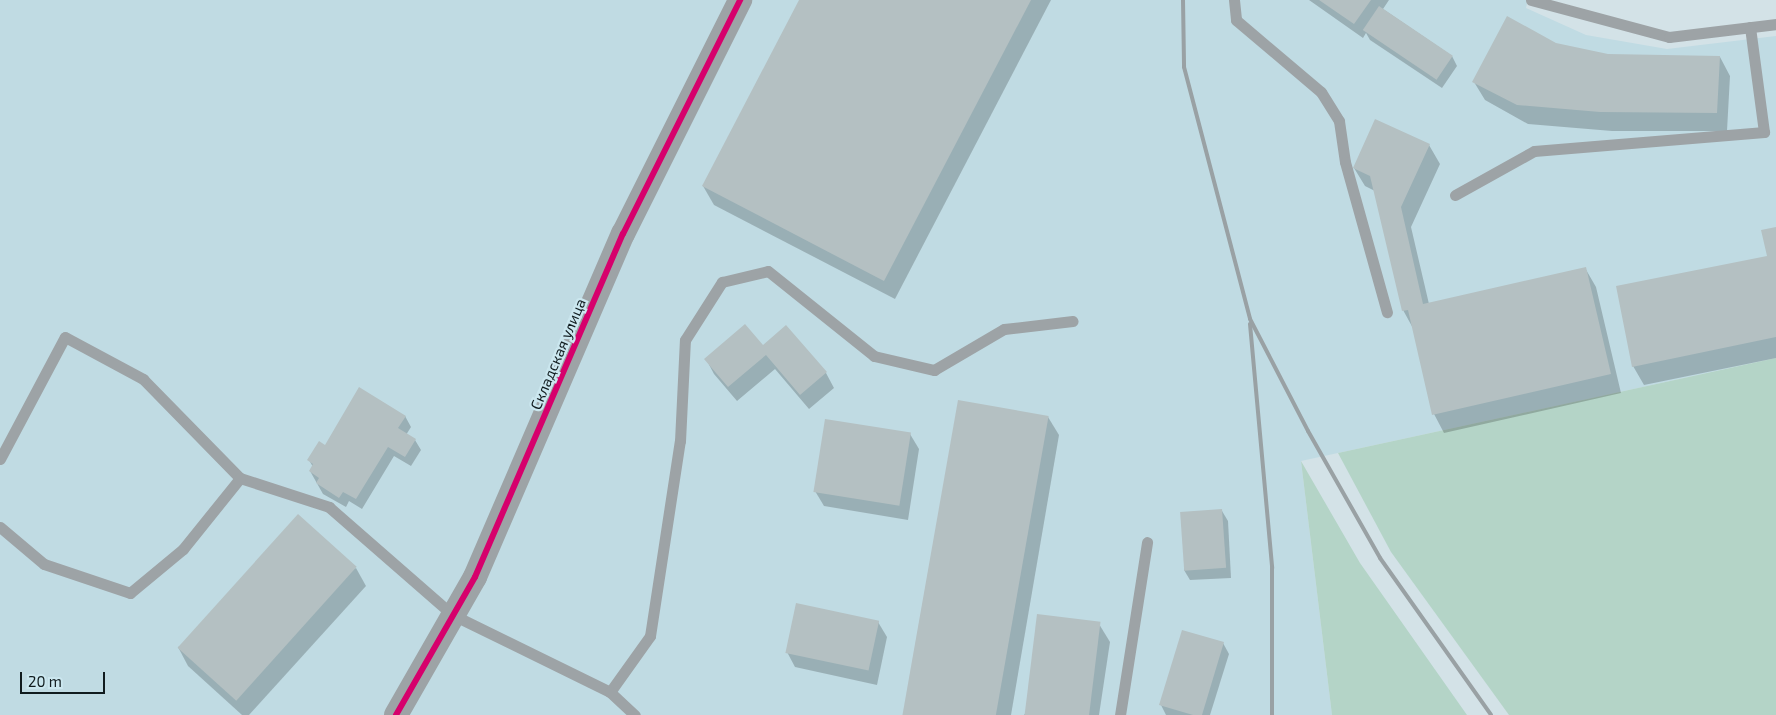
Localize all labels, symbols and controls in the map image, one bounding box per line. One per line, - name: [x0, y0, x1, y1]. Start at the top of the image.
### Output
- street label: Складская улица: [526, 296, 590, 412]
- scale bar: [22, 662, 108, 694]
- text: 20 m: [28, 672, 62, 690]

